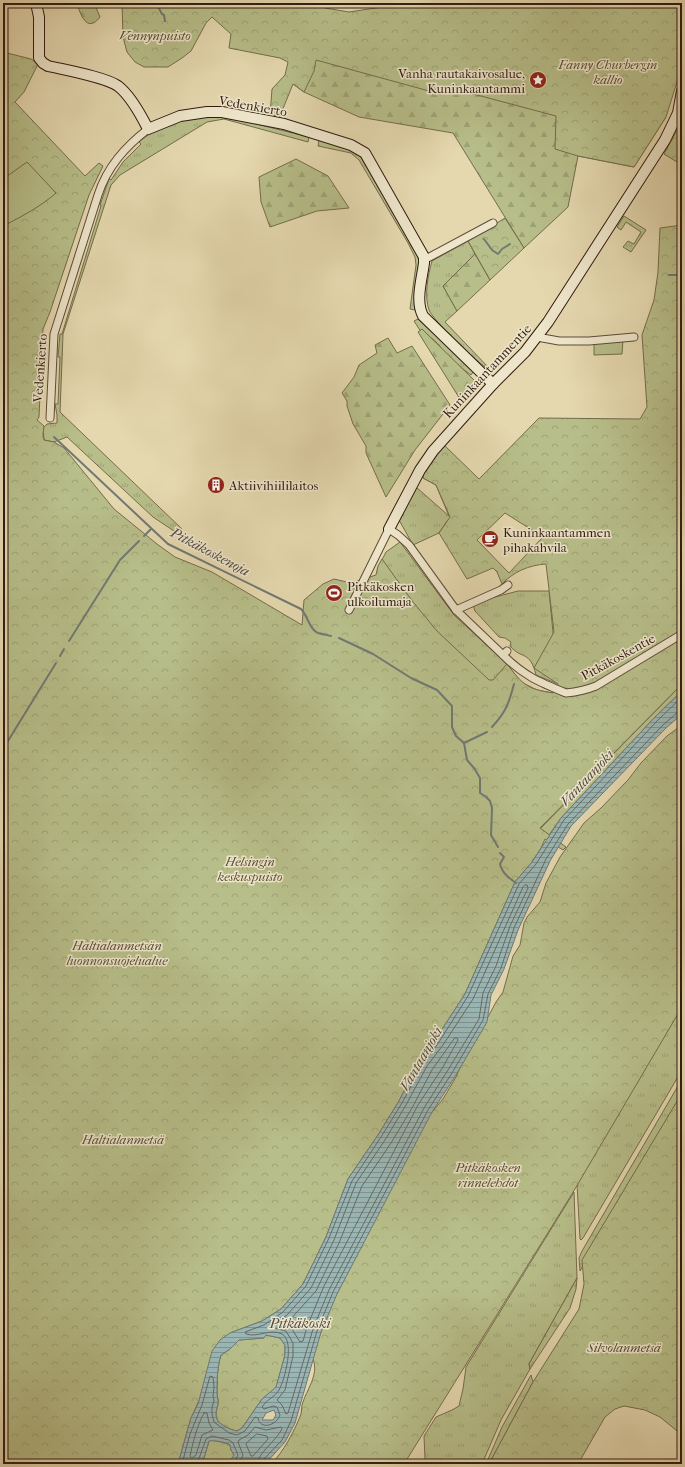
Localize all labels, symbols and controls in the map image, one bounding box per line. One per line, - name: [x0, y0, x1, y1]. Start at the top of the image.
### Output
- park label: Vennynpuisto: [119, 28, 191, 43]
- park label: Fanny Churbergin kallio: [558, 57, 657, 87]
- place label: Vanha rautakaivosalue, Kuninkaantammi: [397, 66, 525, 96]
- place icon: Vanha rautakaivosalue, Kuninkaantammi: [528, 70, 548, 90]
- street label: Vedenkierto: [217, 92, 289, 119]
- street label: Kuninkaantammentie: [440, 321, 535, 421]
- street label: Vedenkierto: [30, 333, 50, 404]
- building icon: Aktiivihiililaitos: [206, 475, 226, 495]
- place label: Aktiivihiililaitos: [228, 478, 319, 493]
- water label: Pitkäkoskenoja: [167, 524, 252, 580]
- place label: Kuninkaantammen pihakahvila: [502, 525, 611, 555]
- cafe icon: Kuninkaantammen pihakahvila: [480, 529, 500, 549]
- place label: Pitkäkosken ulkoilumaja: [346, 579, 415, 609]
- sports icon: Pitkäkosken ulkoilumaja: [324, 583, 344, 603]
- street label: Pitkäkoskentie: [579, 630, 658, 683]
- water label: Vantaanjoki: [557, 746, 618, 810]
- park label: Helsingin keskuspuisto: [216, 854, 283, 884]
- park label: Haltialanmetsän luonnonsuojelualue: [66, 938, 168, 968]
- water label: Vantaanjoki: [396, 1023, 447, 1094]
- park label: Haltialanmetsä: [81, 1132, 165, 1147]
- park label: Pitkäkosken rinnelehdot: [454, 1160, 521, 1190]
- water label: Pitkäkoski: [269, 1315, 331, 1332]
- park label: Silvolanmetsä: [586, 1340, 662, 1355]

